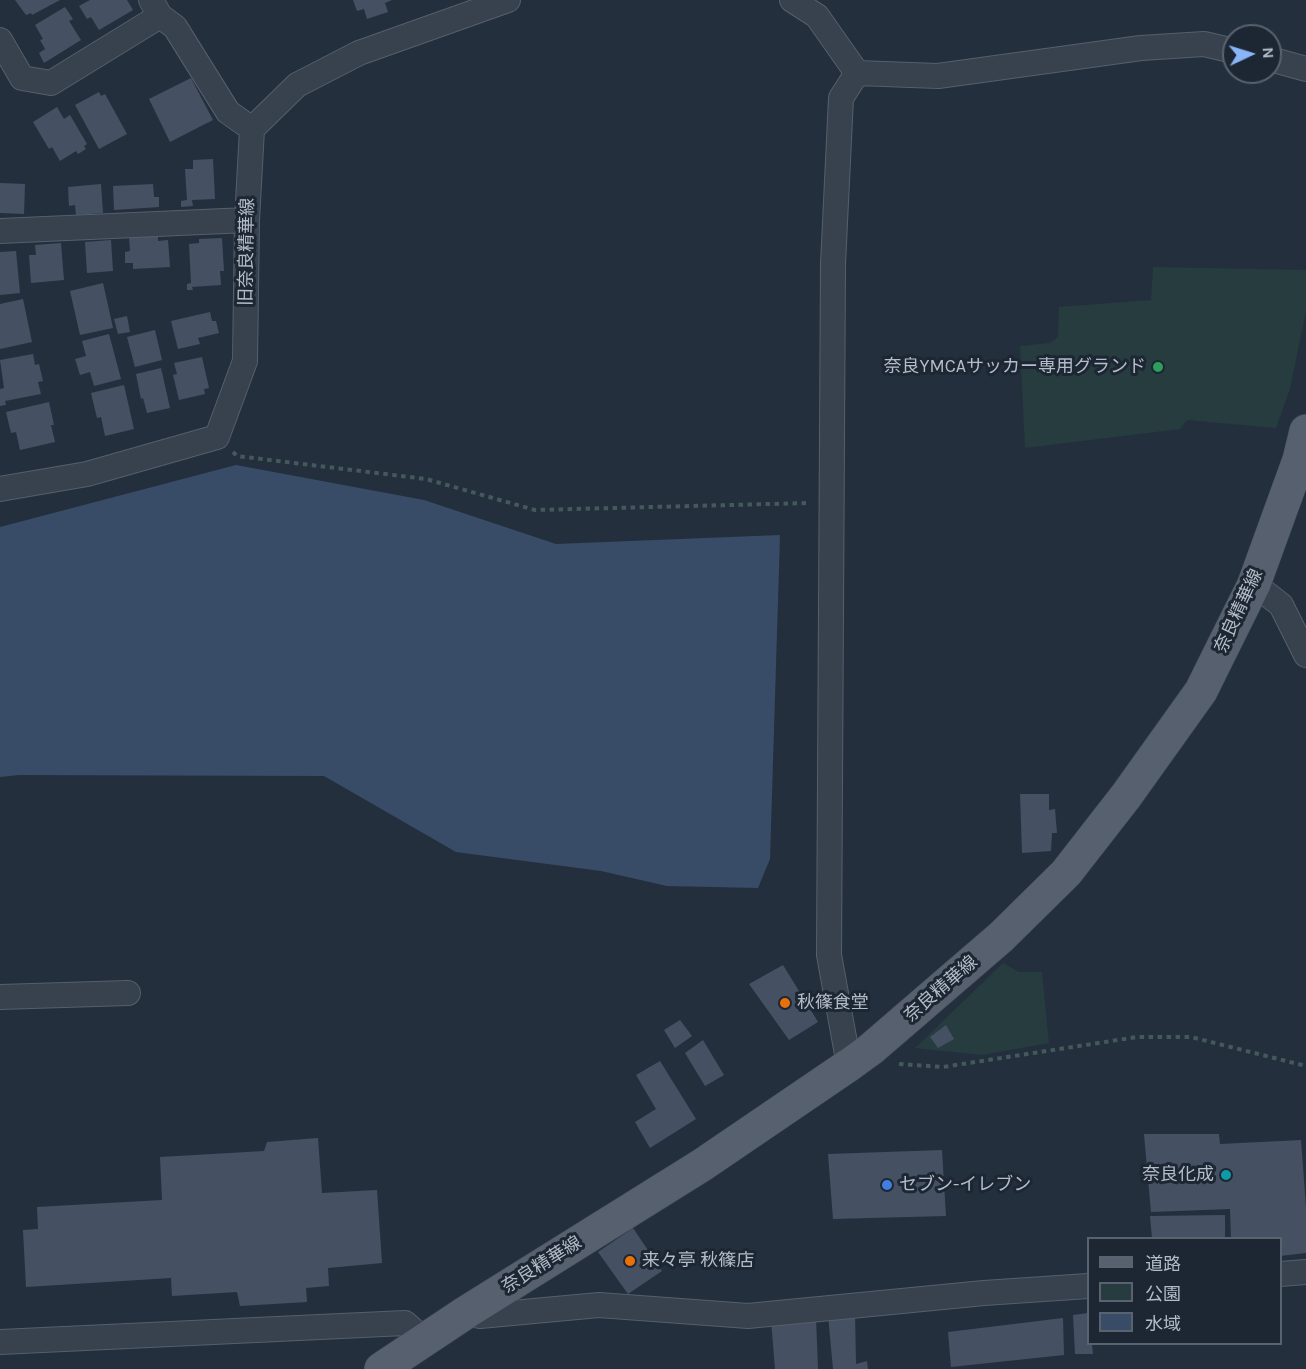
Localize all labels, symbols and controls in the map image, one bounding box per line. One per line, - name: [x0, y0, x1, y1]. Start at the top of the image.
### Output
- north arrow: [1222, 24, 1282, 84]
- text: N: [1259, 46, 1278, 59]
- street label: 旧奈良精華線: [235, 198, 259, 306]
- place label: 奈良YMCAサッカー専用グランド: [884, 356, 1146, 378]
- marker: 奈良YMCAサッカー専用グランド: [1151, 360, 1165, 374]
- street label: 奈良精華線: [1210, 566, 1268, 656]
- street label: 奈良精華線: [900, 951, 982, 1027]
- place label: 秋篠食堂: [797, 992, 869, 1014]
- marker: 秋篠食堂: [778, 996, 792, 1010]
- place label: 奈良化成: [1142, 1164, 1214, 1186]
- marker: 奈良化成: [1219, 1168, 1233, 1182]
- place label: セブン-イレブン: [899, 1174, 1031, 1196]
- marker: セブン-イレブン: [880, 1178, 894, 1192]
- street label: 奈良精華線: [498, 1232, 586, 1298]
- legend: [1087, 1237, 1282, 1345]
- place label: 来々亭 秋篠店: [642, 1250, 754, 1272]
- text: 道路: [1145, 1253, 1181, 1275]
- marker: 来々亭 秋篠店: [623, 1254, 637, 1268]
- text: 公園: [1145, 1283, 1181, 1305]
- text: 水域: [1145, 1313, 1181, 1335]

